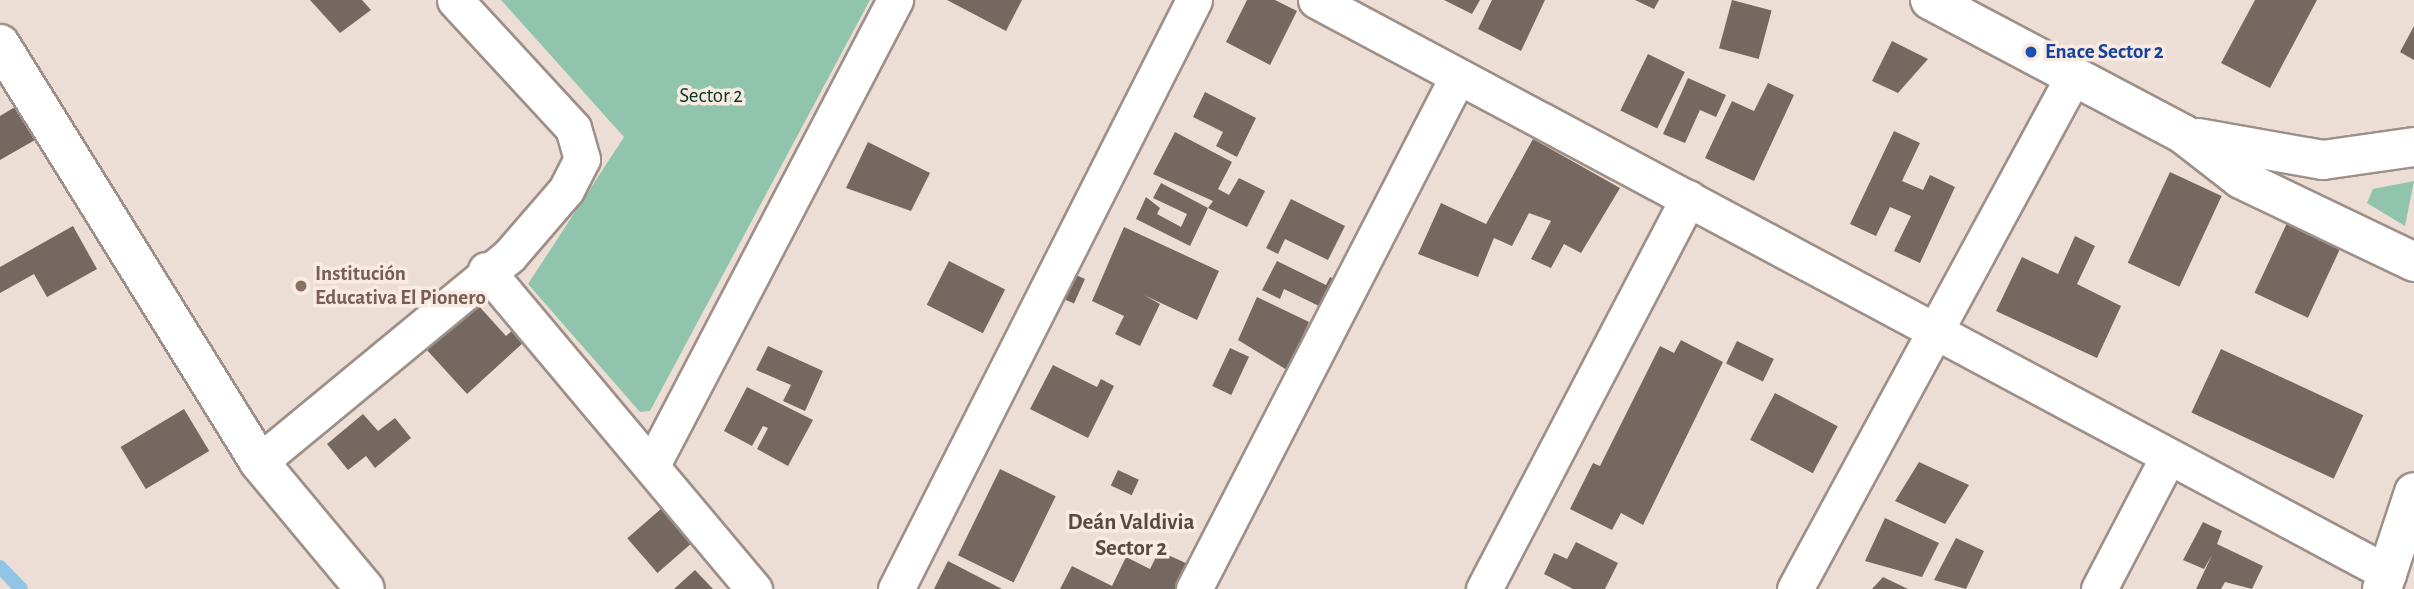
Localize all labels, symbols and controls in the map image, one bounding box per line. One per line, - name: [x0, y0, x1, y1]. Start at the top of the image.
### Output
- place label: Enace Sector 2: [2045, 39, 2164, 65]
- marker: Enace Sector 2: [2023, 44, 2039, 60]
- park label: Sector 2: [679, 83, 743, 109]
- place label: Institución Educativa El Pionero: [315, 261, 486, 311]
- marker: Institución Educativa El Pionero: [293, 278, 309, 294]
- district label: Deán Valdivia Sector 2: [1067, 509, 1195, 563]

